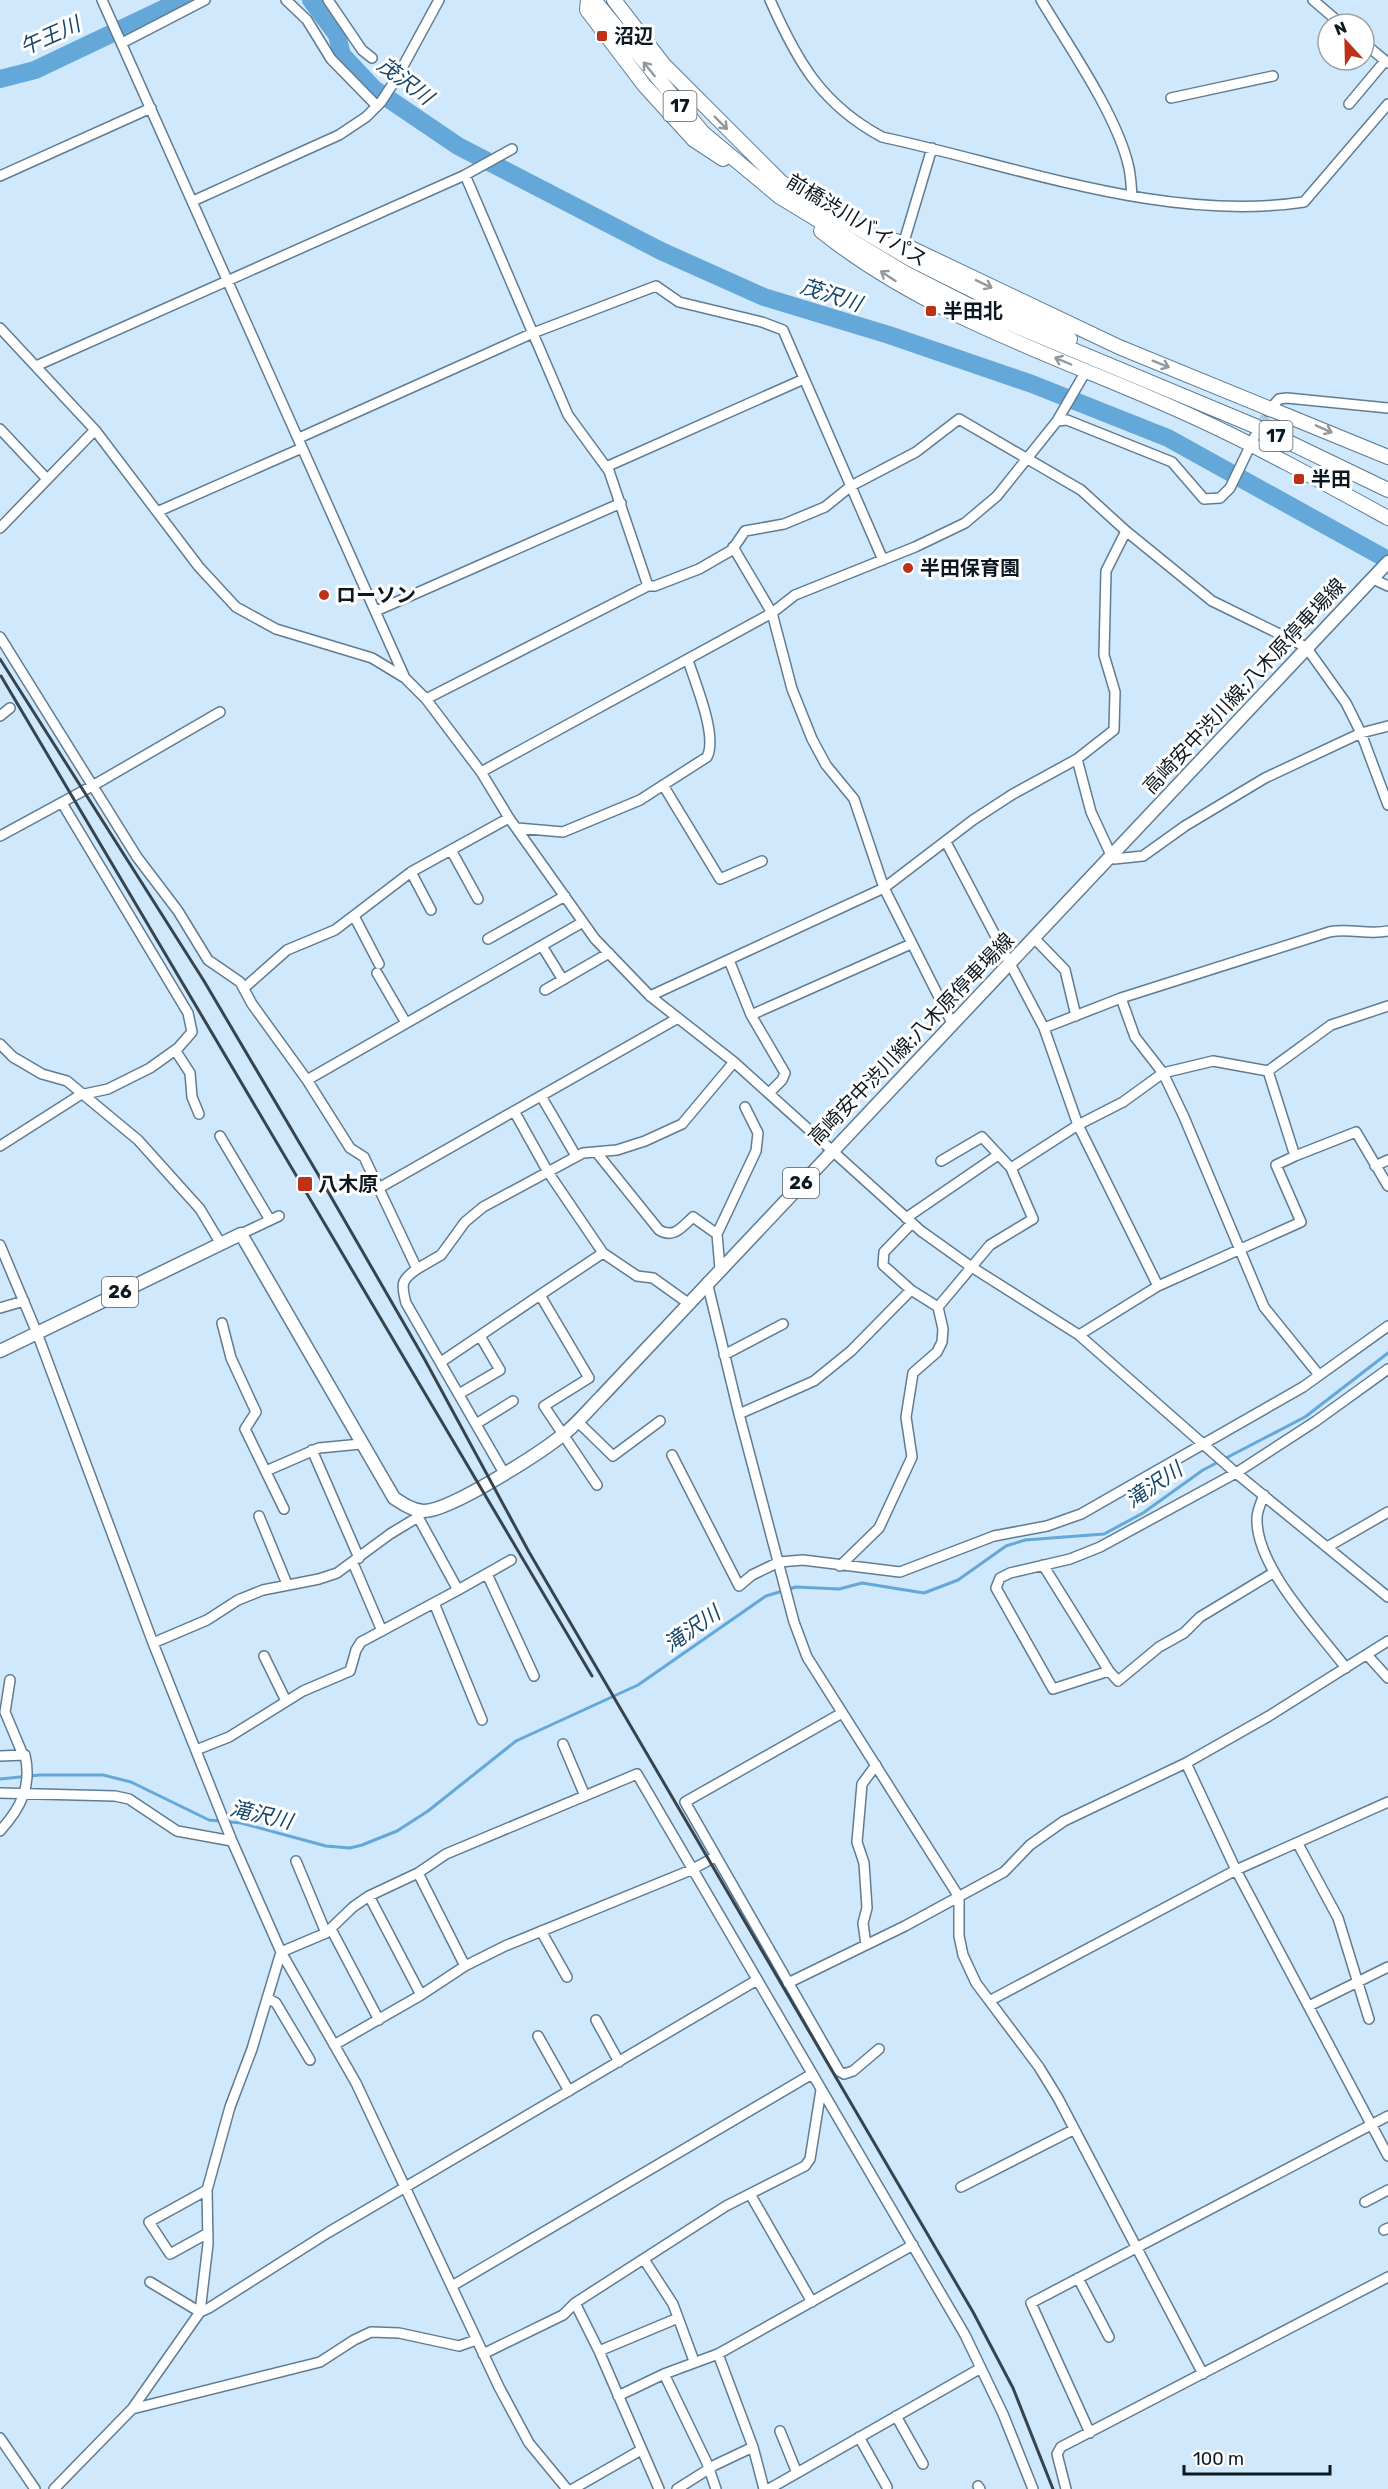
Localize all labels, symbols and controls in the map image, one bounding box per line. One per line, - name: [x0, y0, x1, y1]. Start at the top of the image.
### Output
- water label: 午王川: [16, 10, 85, 60]
- north arrow: [1316, 12, 1376, 72]
- text: N: [1332, 18, 1349, 40]
- place label: 沼辺: [614, 24, 654, 48]
- marker: 沼辺: [595, 29, 609, 43]
- water label: 茂沢川: [373, 52, 440, 111]
- one-way arrow: [642, 61, 655, 77]
- road number: 17: [664, 91, 696, 121]
- one-way arrow: [713, 116, 728, 131]
- street label: 前橋渋川バイパス: [782, 169, 932, 271]
- one-way arrow: [879, 270, 896, 283]
- water label: 茂沢川: [797, 273, 867, 317]
- one-way arrow: [974, 279, 992, 291]
- place label: 半田北: [943, 299, 1003, 323]
- marker: 半田北: [924, 304, 938, 318]
- one-way arrow: [1054, 355, 1073, 366]
- one-way arrow: [1152, 359, 1170, 370]
- road number: 17: [1260, 421, 1292, 451]
- one-way arrow: [1315, 424, 1333, 436]
- place label: 半田: [1311, 467, 1351, 491]
- marker: 半田: [1292, 472, 1306, 486]
- place label: 半田保育園: [920, 556, 1020, 580]
- marker: 半田保育園: [901, 561, 915, 575]
- street label: 高崎安中渋川線;八木原停車場線: [1138, 573, 1350, 799]
- place label: ローソン: [336, 583, 416, 607]
- marker: ローソン: [317, 588, 331, 602]
- street label: 高崎安中渋川線;八木原停車場線: [803, 928, 1019, 1150]
- road number: 26: [783, 1168, 819, 1198]
- place label: 八木原: [318, 1172, 378, 1196]
- marker: 八木原: [296, 1175, 314, 1193]
- road number: 26: [102, 1277, 138, 1307]
- water label: 滝沢川: [1121, 1455, 1188, 1513]
- water label: 滝沢川: [659, 1599, 726, 1657]
- water label: 滝沢川: [228, 1795, 297, 1834]
- scale bar: [1184, 2438, 1330, 2476]
- text: 100 m: [1193, 2448, 1244, 2470]

